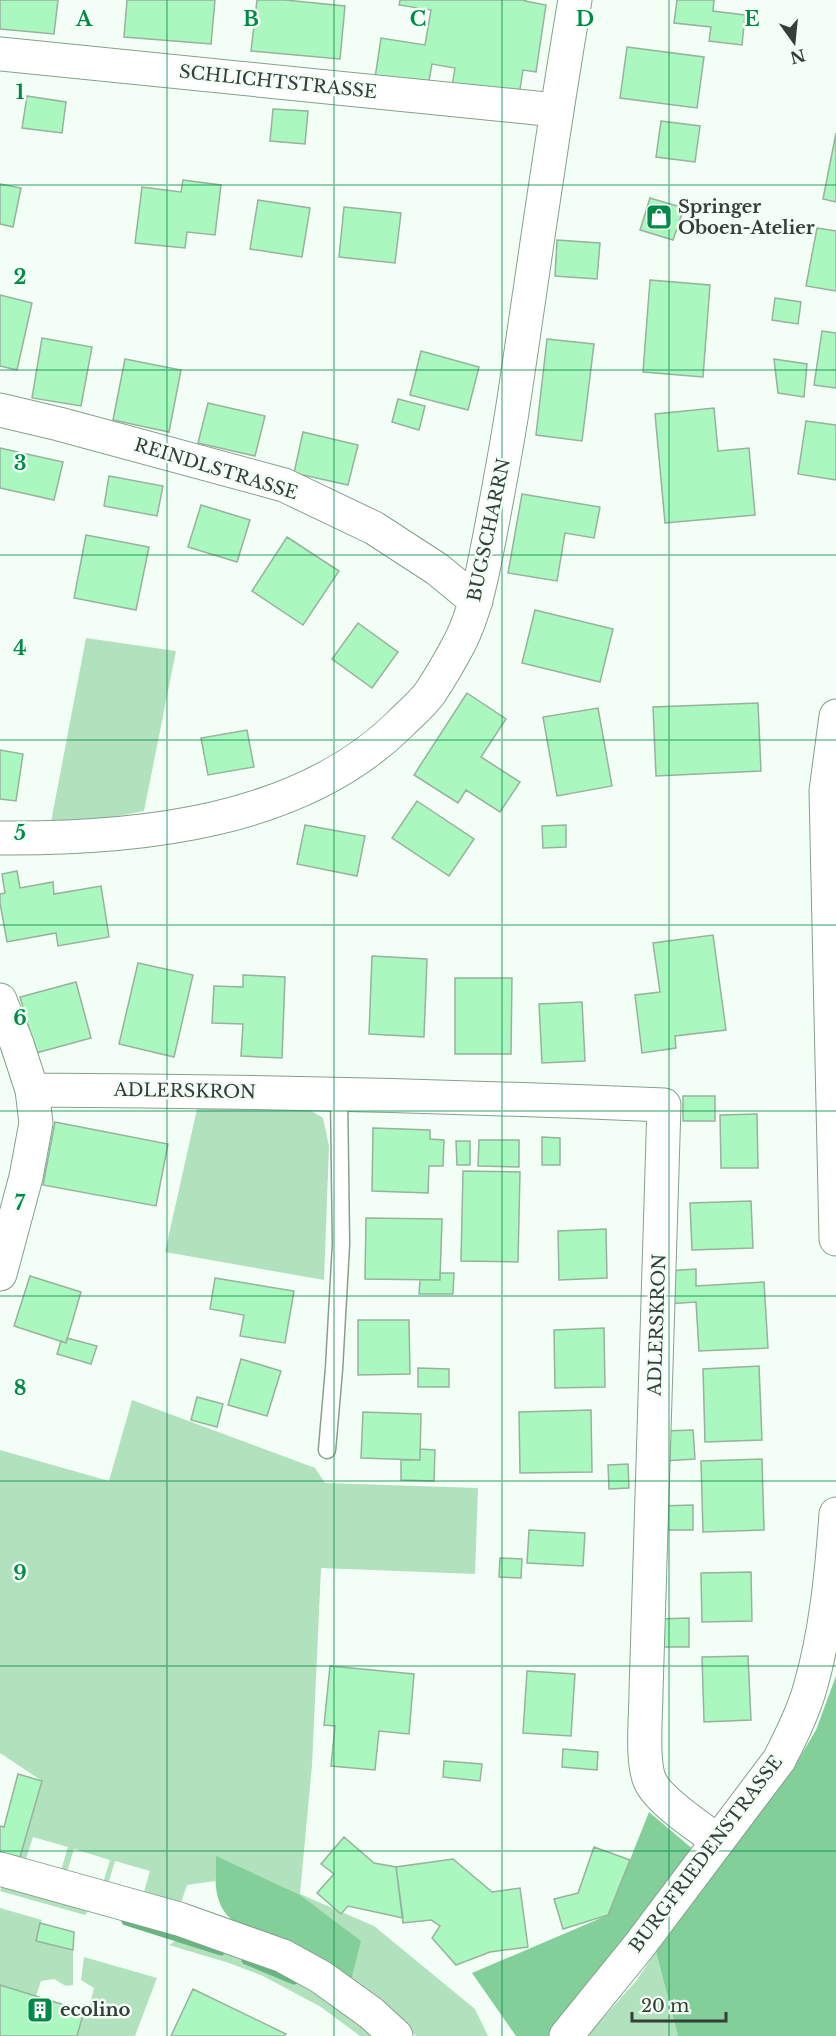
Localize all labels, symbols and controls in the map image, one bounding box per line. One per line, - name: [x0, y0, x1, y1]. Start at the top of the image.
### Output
- text: A: [75, 7, 93, 31]
- text: B: [243, 7, 259, 31]
- text: C: [410, 7, 426, 31]
- text: D: [576, 7, 594, 31]
- text: E: [744, 7, 760, 31]
- north arrow: [764, 12, 824, 72]
- text: N: [788, 45, 808, 68]
- street label: SCHLICHTSTRASSE: [178, 61, 378, 103]
- text: 1: [16, 80, 25, 104]
- place label: Springer Oboen-Atelier: [678, 196, 815, 239]
- shop icon: Springer Oboen-Atelier: [644, 202, 674, 232]
- text: 2: [13, 265, 27, 289]
- street label: REINDLSTRASSE: [131, 434, 301, 504]
- text: 3: [14, 451, 26, 475]
- street label: BUGSCHARRN: [463, 456, 515, 604]
- text: 4: [13, 636, 27, 660]
- text: 5: [14, 821, 26, 845]
- text: 6: [13, 1006, 27, 1030]
- street label: ADLERSKRON: [113, 1079, 256, 1103]
- text: 7: [15, 1191, 26, 1215]
- street label: ADLERSKRON: [643, 1253, 670, 1398]
- text: 8: [14, 1376, 26, 1400]
- text: 9: [13, 1561, 27, 1585]
- street label: BURGFRIEDENSTRASSE: [625, 1751, 787, 1957]
- scale bar: [632, 1985, 726, 2023]
- building icon: ecolino: [25, 1995, 55, 2025]
- text: 20 m: [641, 1995, 689, 2017]
- place label: ecolino: [60, 1999, 131, 2021]

